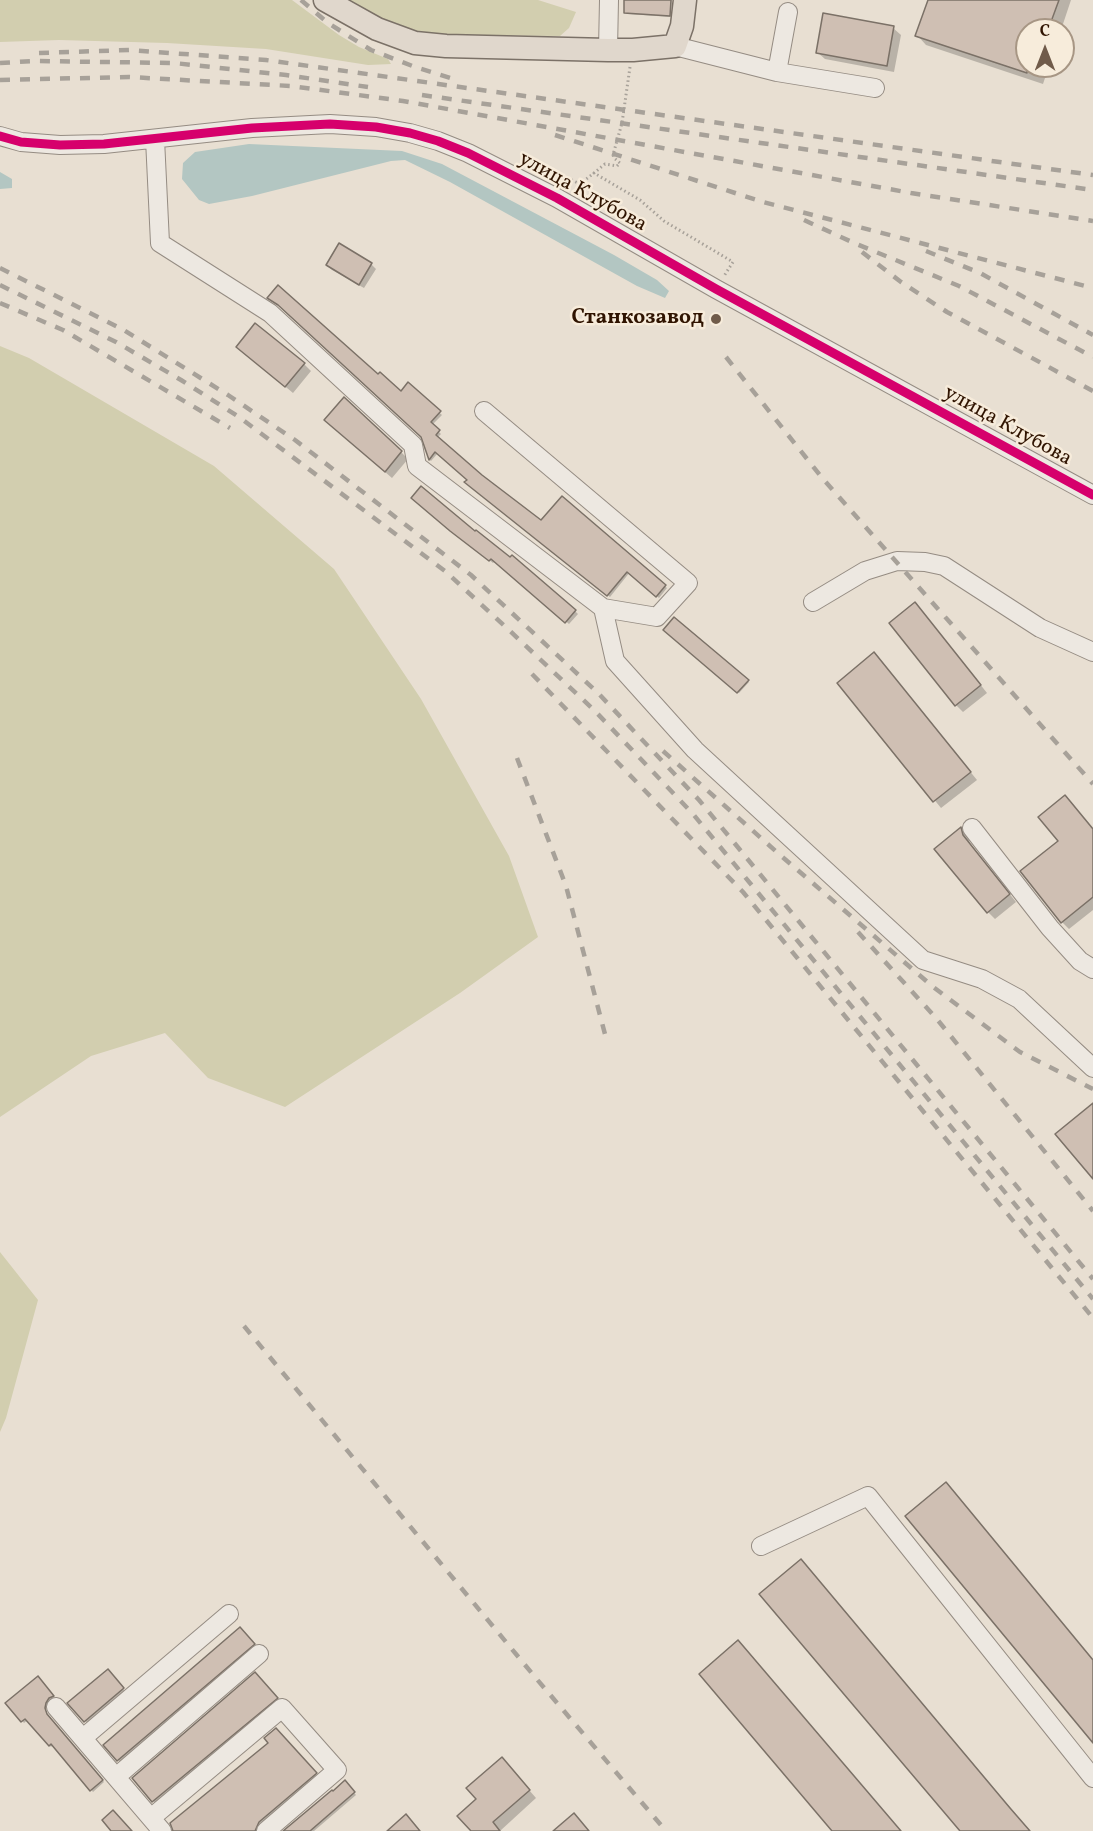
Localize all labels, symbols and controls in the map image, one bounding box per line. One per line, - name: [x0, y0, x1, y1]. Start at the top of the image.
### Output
- north arrow: [1015, 18, 1075, 78]
- text: С: [1040, 21, 1050, 43]
- street label: улица Клубова: [513, 147, 651, 239]
- place label: Станкозавод: [571, 306, 704, 332]
- marker: Станкозавод: [709, 312, 723, 326]
- street label: улица Клубова: [938, 381, 1076, 473]

